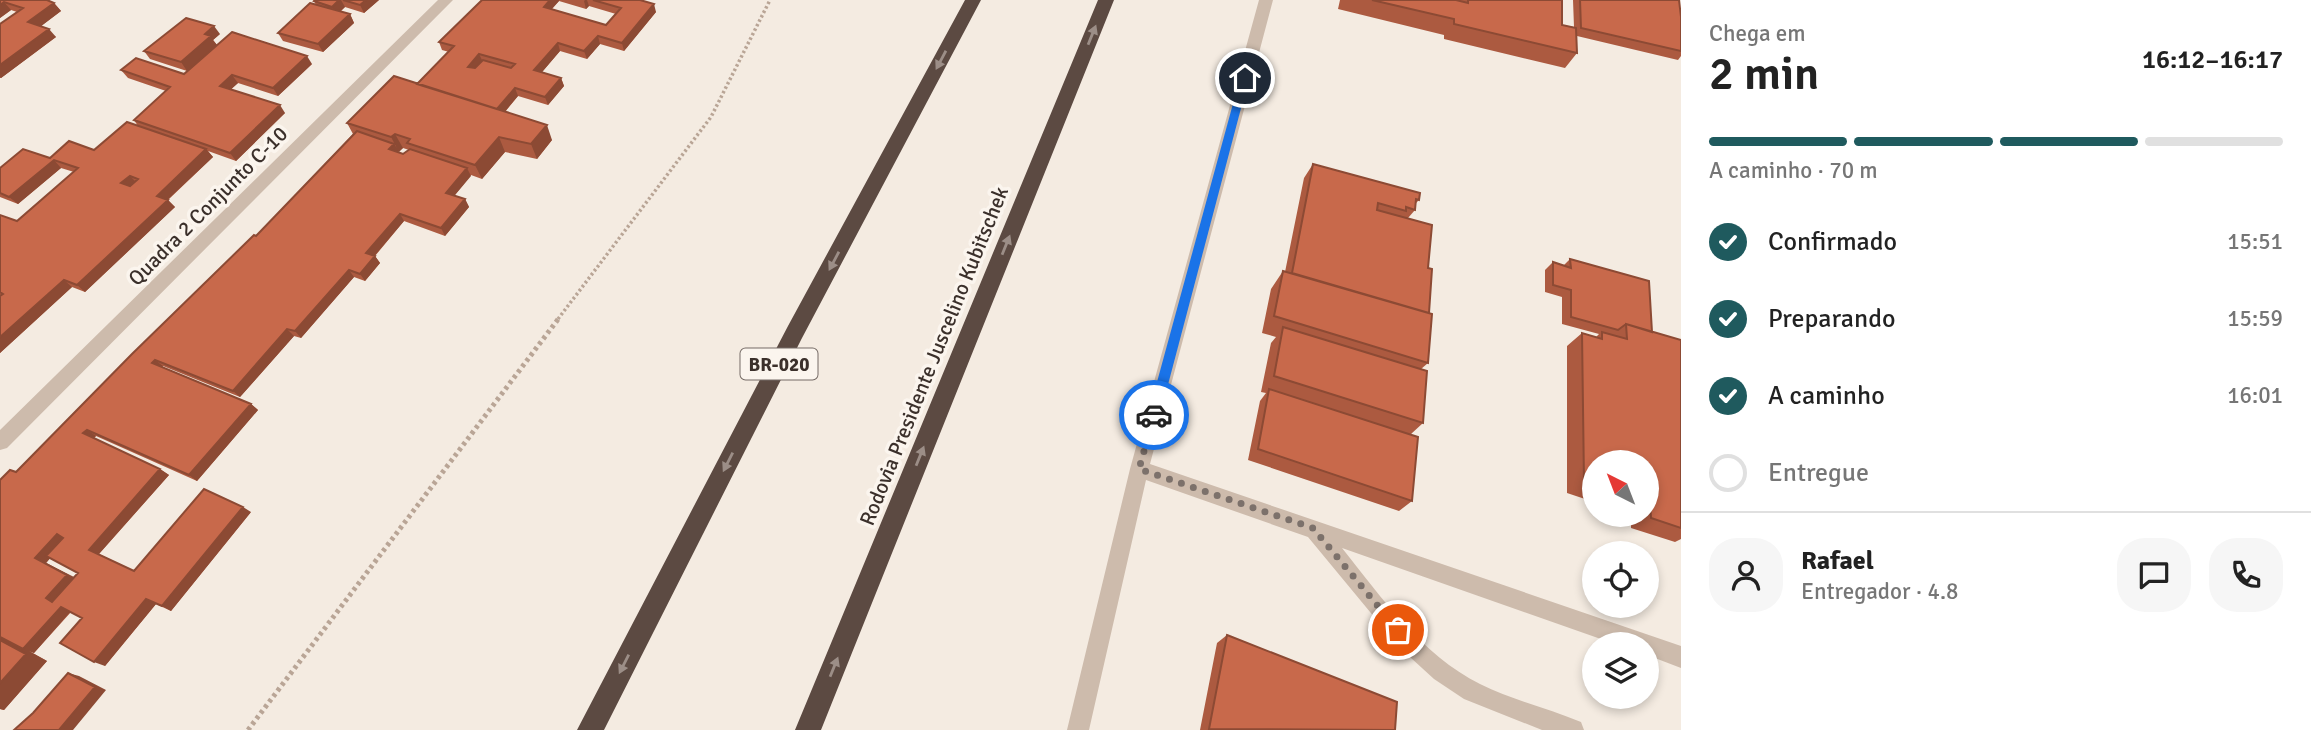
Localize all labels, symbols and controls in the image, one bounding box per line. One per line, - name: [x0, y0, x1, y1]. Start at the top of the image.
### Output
- text: Chega em: [1709, 19, 1806, 48]
- one-way arrow: [1086, 24, 1097, 45]
- text: 16:12–16:17: [2142, 44, 2283, 76]
- text: 2 min: [1709, 46, 1819, 102]
- pin: [1215, 48, 1275, 108]
- one-way arrow: [935, 50, 947, 70]
- icon: home: [1226, 59, 1264, 97]
- street label: Quadra 2 Conjunto C-10: [123, 121, 293, 291]
- text: A caminho · 70 m: [1709, 156, 1878, 185]
- street label: Rodovia Presidente Juscelino Kubitschek: [854, 182, 1014, 529]
- icon: check: [1709, 223, 1747, 261]
- text: Confirmado: [1768, 226, 1897, 258]
- text: 15:51: [2227, 227, 2283, 256]
- one-way arrow: [1000, 235, 1011, 256]
- one-way arrow: [828, 251, 840, 271]
- icon: check: [1709, 300, 1747, 338]
- text: Preparando: [1768, 303, 1895, 335]
- text: 15:59: [2227, 304, 2283, 333]
- road number: BR-020: [740, 348, 818, 380]
- icon: check: [1709, 377, 1747, 415]
- courier: [1119, 380, 1189, 450]
- text: A caminho: [1768, 380, 1885, 412]
- text: 16:01: [2227, 381, 2283, 410]
- icon: car: [1135, 396, 1173, 434]
- one-way arrow: [914, 446, 926, 466]
- north arrow: [1582, 450, 1659, 527]
- map controls: [1582, 450, 1659, 709]
- one-way arrow: [723, 452, 734, 472]
- text: Entregue: [1768, 457, 1869, 489]
- button: person: [1709, 538, 1783, 612]
- button: chat: [2117, 538, 2191, 612]
- button: phone: [2209, 538, 2283, 612]
- button: locate: [1582, 541, 1659, 618]
- text: Rafael: [1801, 545, 1874, 577]
- text: Entregador · 4.8: [1801, 577, 1959, 606]
- pin: [1368, 600, 1428, 660]
- icon: bag: [1379, 611, 1417, 649]
- button: layers: [1582, 632, 1659, 709]
- one-way arrow: [618, 655, 630, 675]
- one-way arrow: [829, 656, 840, 677]

